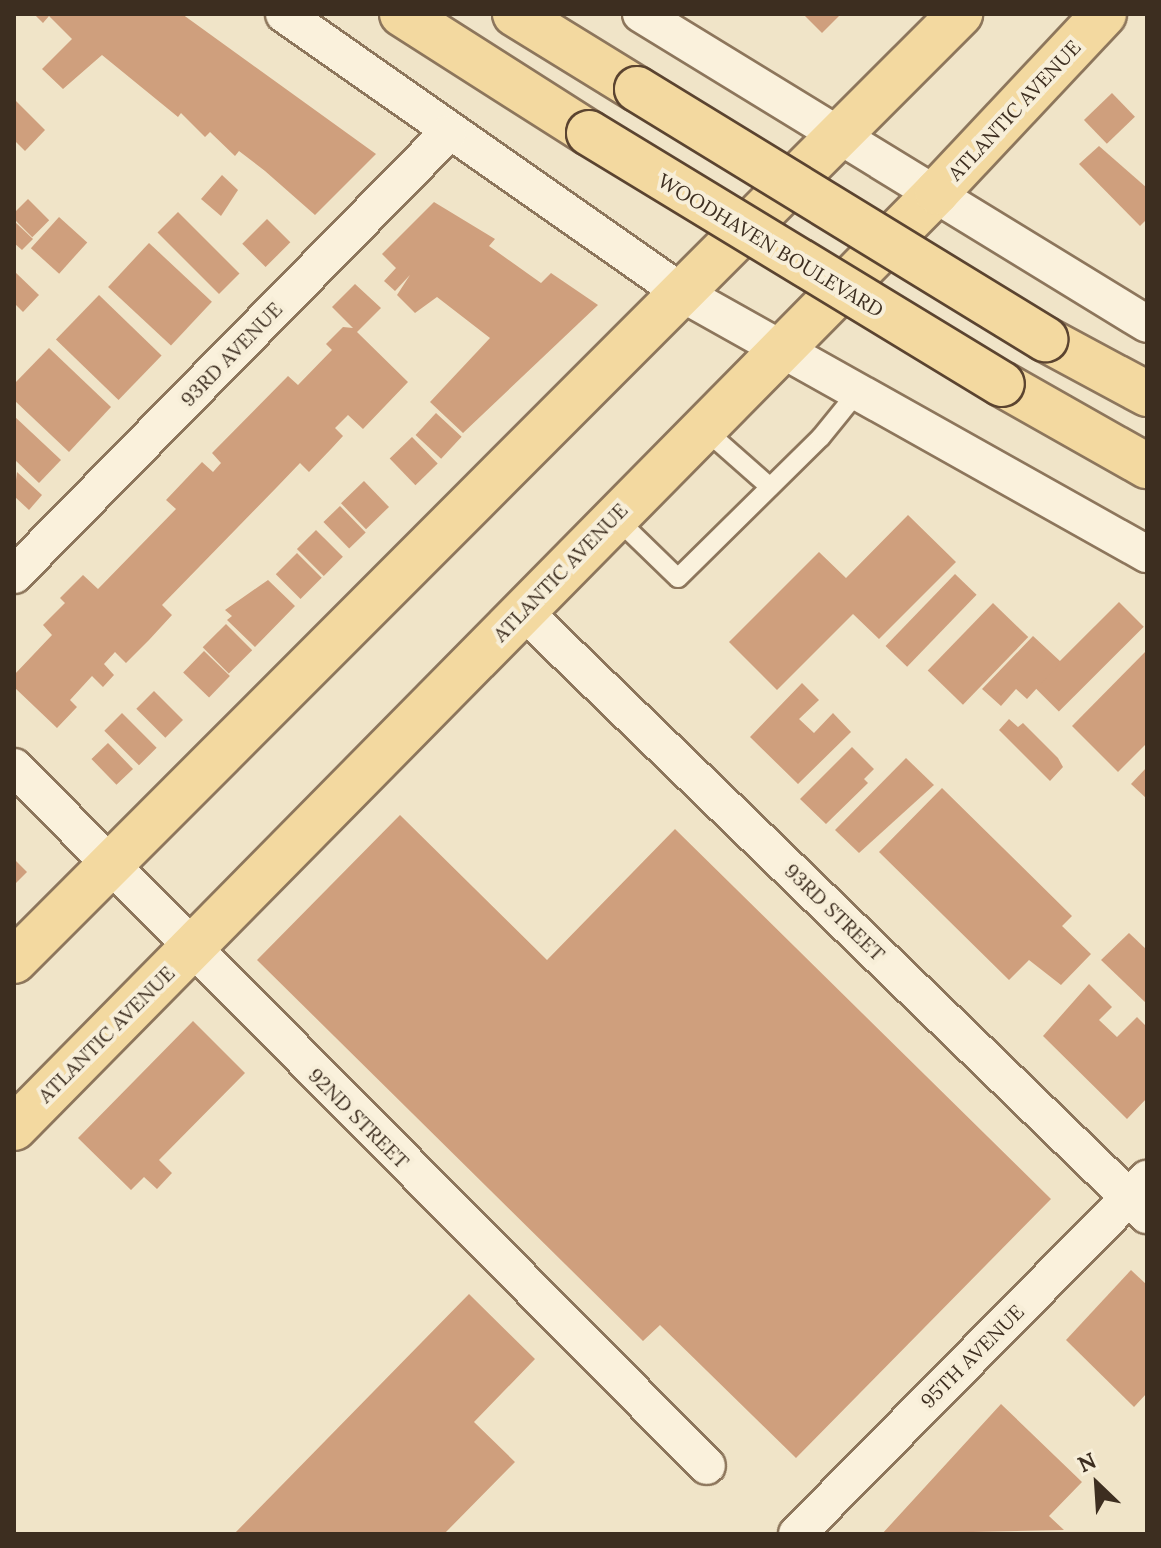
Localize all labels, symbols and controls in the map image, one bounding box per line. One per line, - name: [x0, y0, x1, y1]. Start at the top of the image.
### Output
- street label: ATLANTIC AVENUE: [943, 35, 1085, 185]
- street label: WOODHAVEN BOULEVARD: [654, 168, 888, 322]
- street label: 93RD AVENUE: [175, 297, 287, 411]
- street label: ATLANTIC AVENUE: [488, 498, 632, 646]
- street label: 93RD STREET: [780, 858, 890, 966]
- street label: ATLANTIC AVENUE: [33, 961, 179, 1107]
- street label: 92ND STREET: [304, 1063, 414, 1173]
- street label: 95TH AVENUE: [915, 1299, 1029, 1413]
- north arrow: [1057, 1444, 1137, 1524]
- text: N: [1073, 1446, 1100, 1479]

